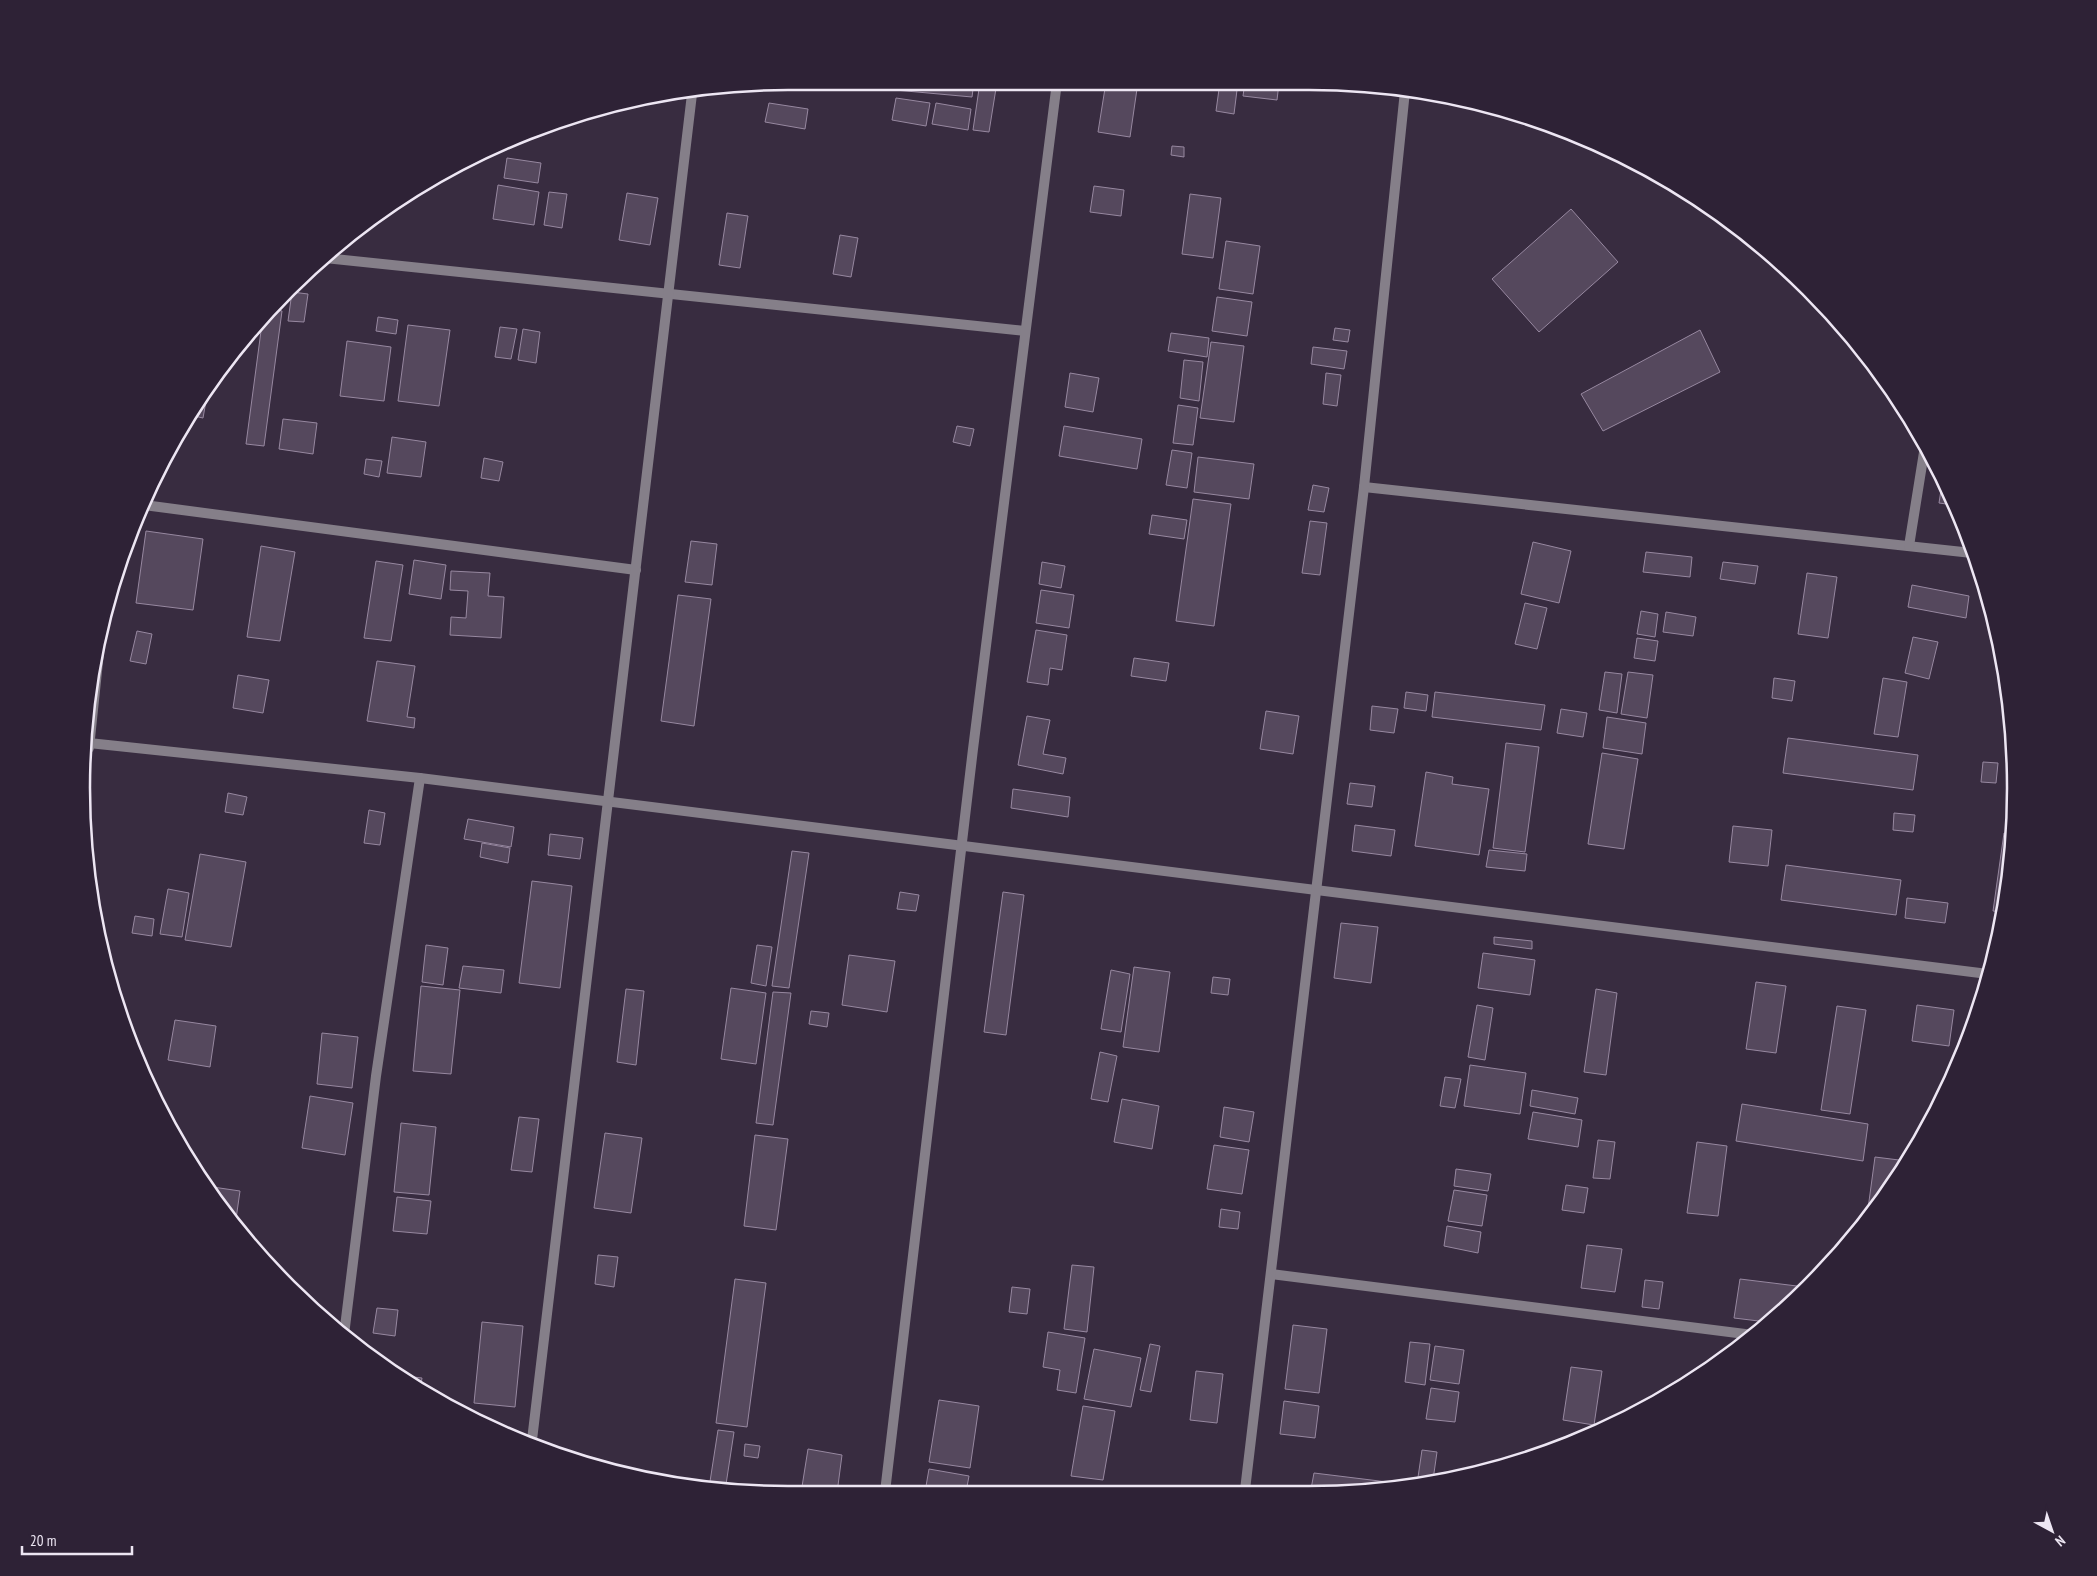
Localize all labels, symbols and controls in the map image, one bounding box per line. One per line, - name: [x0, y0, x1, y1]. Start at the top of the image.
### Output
- north arrow: [2027, 1506, 2077, 1556]
- scale bar: [22, 1524, 132, 1556]
- text: 20 m: [30, 1531, 56, 1550]
- text: N: [2052, 1532, 2069, 1550]

